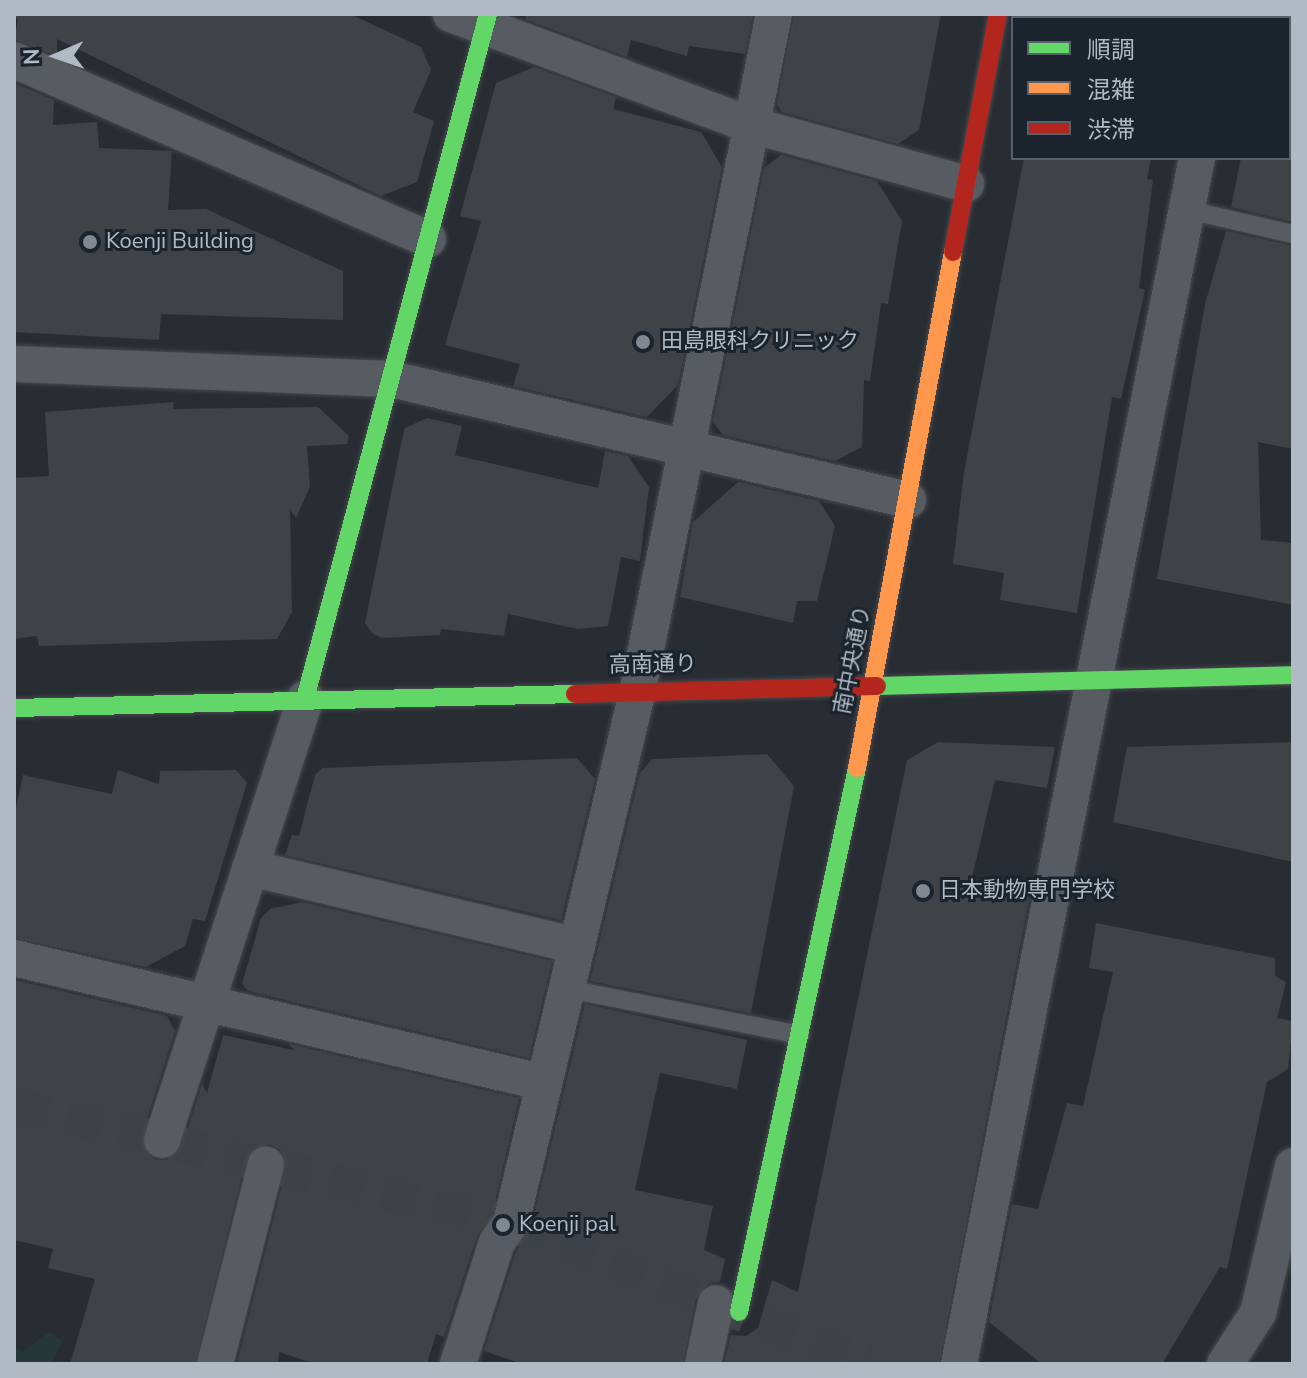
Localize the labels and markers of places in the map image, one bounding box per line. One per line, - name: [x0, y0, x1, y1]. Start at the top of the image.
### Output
- place label: Koenji Building: [106, 229, 254, 255]
- marker: Koenji Building: [81, 233, 99, 251]
- place label: 田島眼科クリニック: [661, 329, 859, 355]
- marker: 田島眼科クリニック: [632, 331, 654, 353]
- place label: 日本動物専門学校: [939, 878, 1115, 904]
- marker: 日本動物専門学校: [914, 882, 932, 900]
- place label: Koenji pal: [519, 1212, 616, 1238]
- marker: Koenji pal: [494, 1216, 512, 1234]

